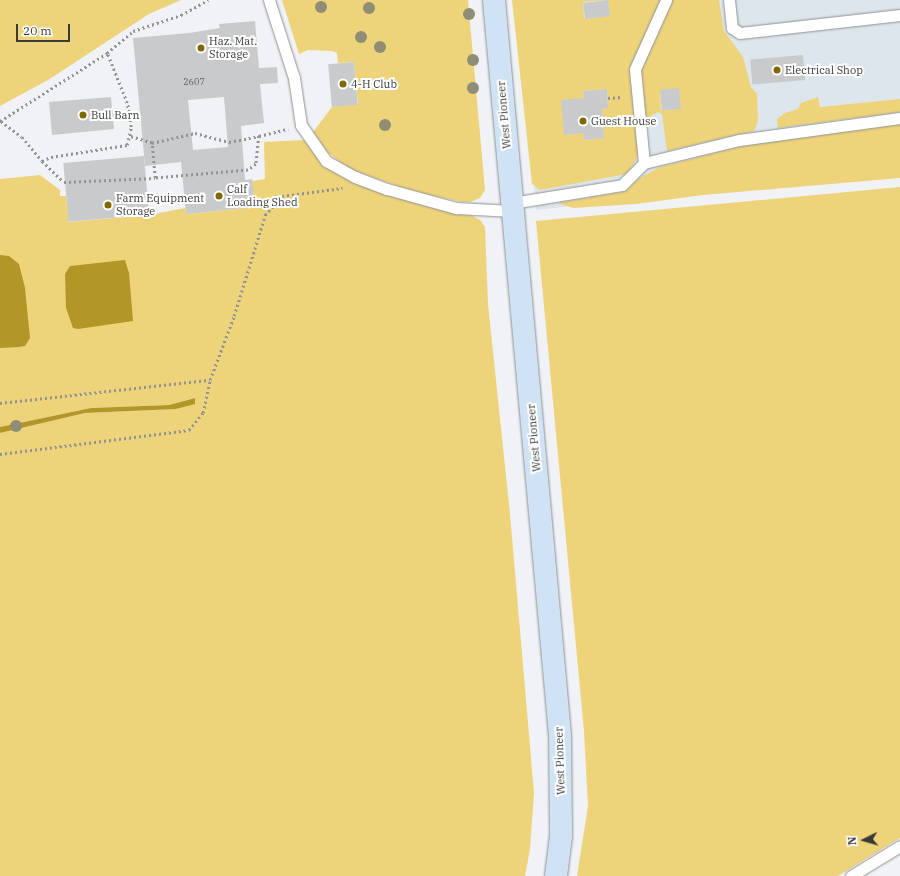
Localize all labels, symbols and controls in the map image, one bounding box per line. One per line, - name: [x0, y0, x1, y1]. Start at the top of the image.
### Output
- scale bar: [18, 16, 72, 42]
- text: 20 m: [23, 23, 52, 38]
- place label: Haz. Mat. Storage: [209, 35, 257, 61]
- marker: Haz. Mat. Storage: [196, 43, 206, 53]
- place label: Electrical Shop: [785, 63, 863, 77]
- marker: Electrical Shop: [772, 65, 782, 75]
- house number: 2607: [183, 77, 205, 87]
- place label: 4-H Club: [351, 77, 397, 91]
- marker: 4-H Club: [338, 79, 348, 89]
- street label: West Pioneer: [494, 81, 514, 149]
- place label: Bull Barn: [91, 108, 139, 122]
- marker: Bull Barn: [78, 110, 88, 120]
- place label: Guest House: [591, 114, 656, 128]
- marker: Guest House: [578, 116, 588, 126]
- place label: Calf Loading Shed: [227, 183, 298, 209]
- marker: Calf Loading Shed: [214, 191, 224, 201]
- place label: Farm Equipment Storage: [116, 192, 204, 218]
- marker: Farm Equipment Storage: [103, 200, 113, 210]
- street label: West Pioneer: [524, 404, 544, 472]
- street label: West Pioneer: [552, 727, 568, 795]
- north arrow: [844, 820, 884, 860]
- text: N: [845, 836, 859, 846]

